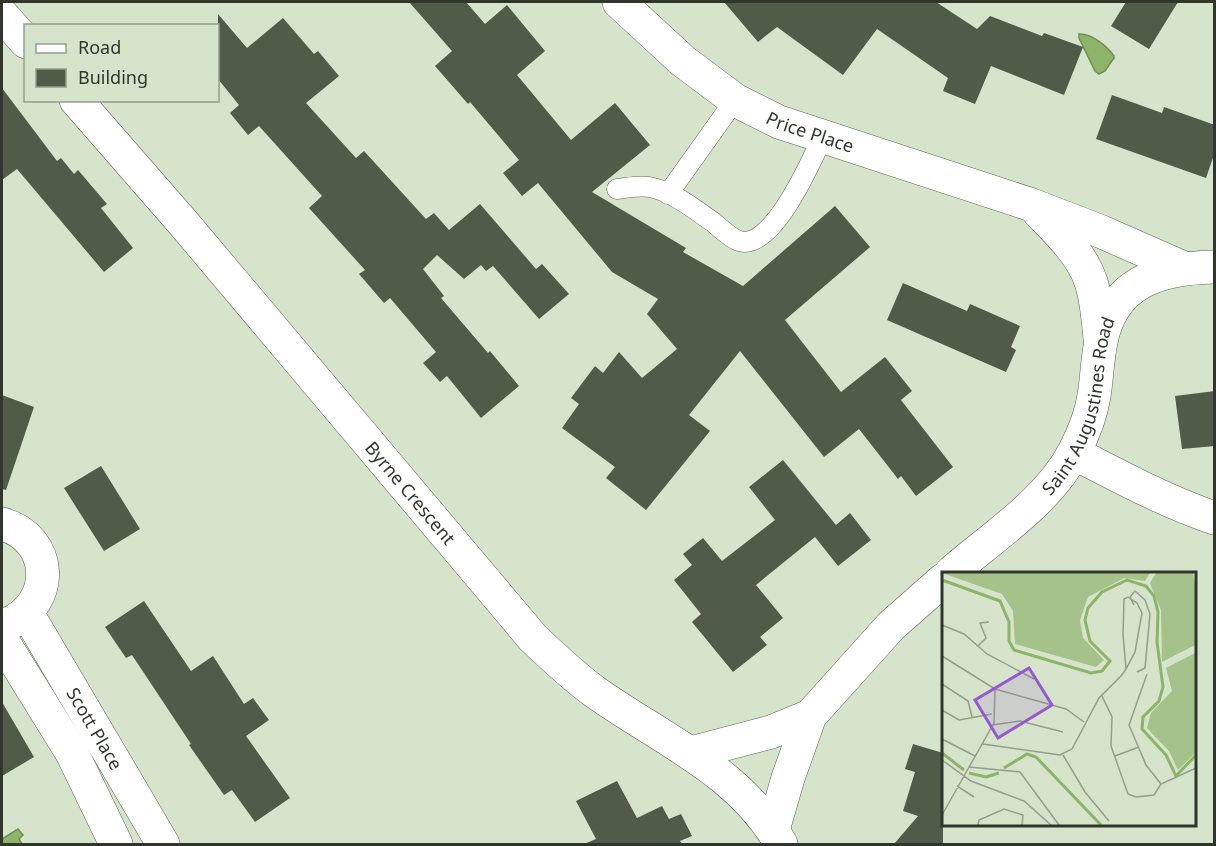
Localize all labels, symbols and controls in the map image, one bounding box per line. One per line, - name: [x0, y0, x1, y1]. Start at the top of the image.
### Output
- legend: [24, 24, 219, 102]
- text: Road: [78, 35, 121, 59]
- text: Building: [78, 65, 148, 89]
- street label: Price Place: [762, 106, 857, 158]
- street label: Saint Augustines Road: [1036, 313, 1120, 500]
- street label: Byrne Crescent: [360, 436, 461, 550]
- inset map: [942, 572, 1195, 825]
- street label: Scott Place: [61, 683, 129, 774]

